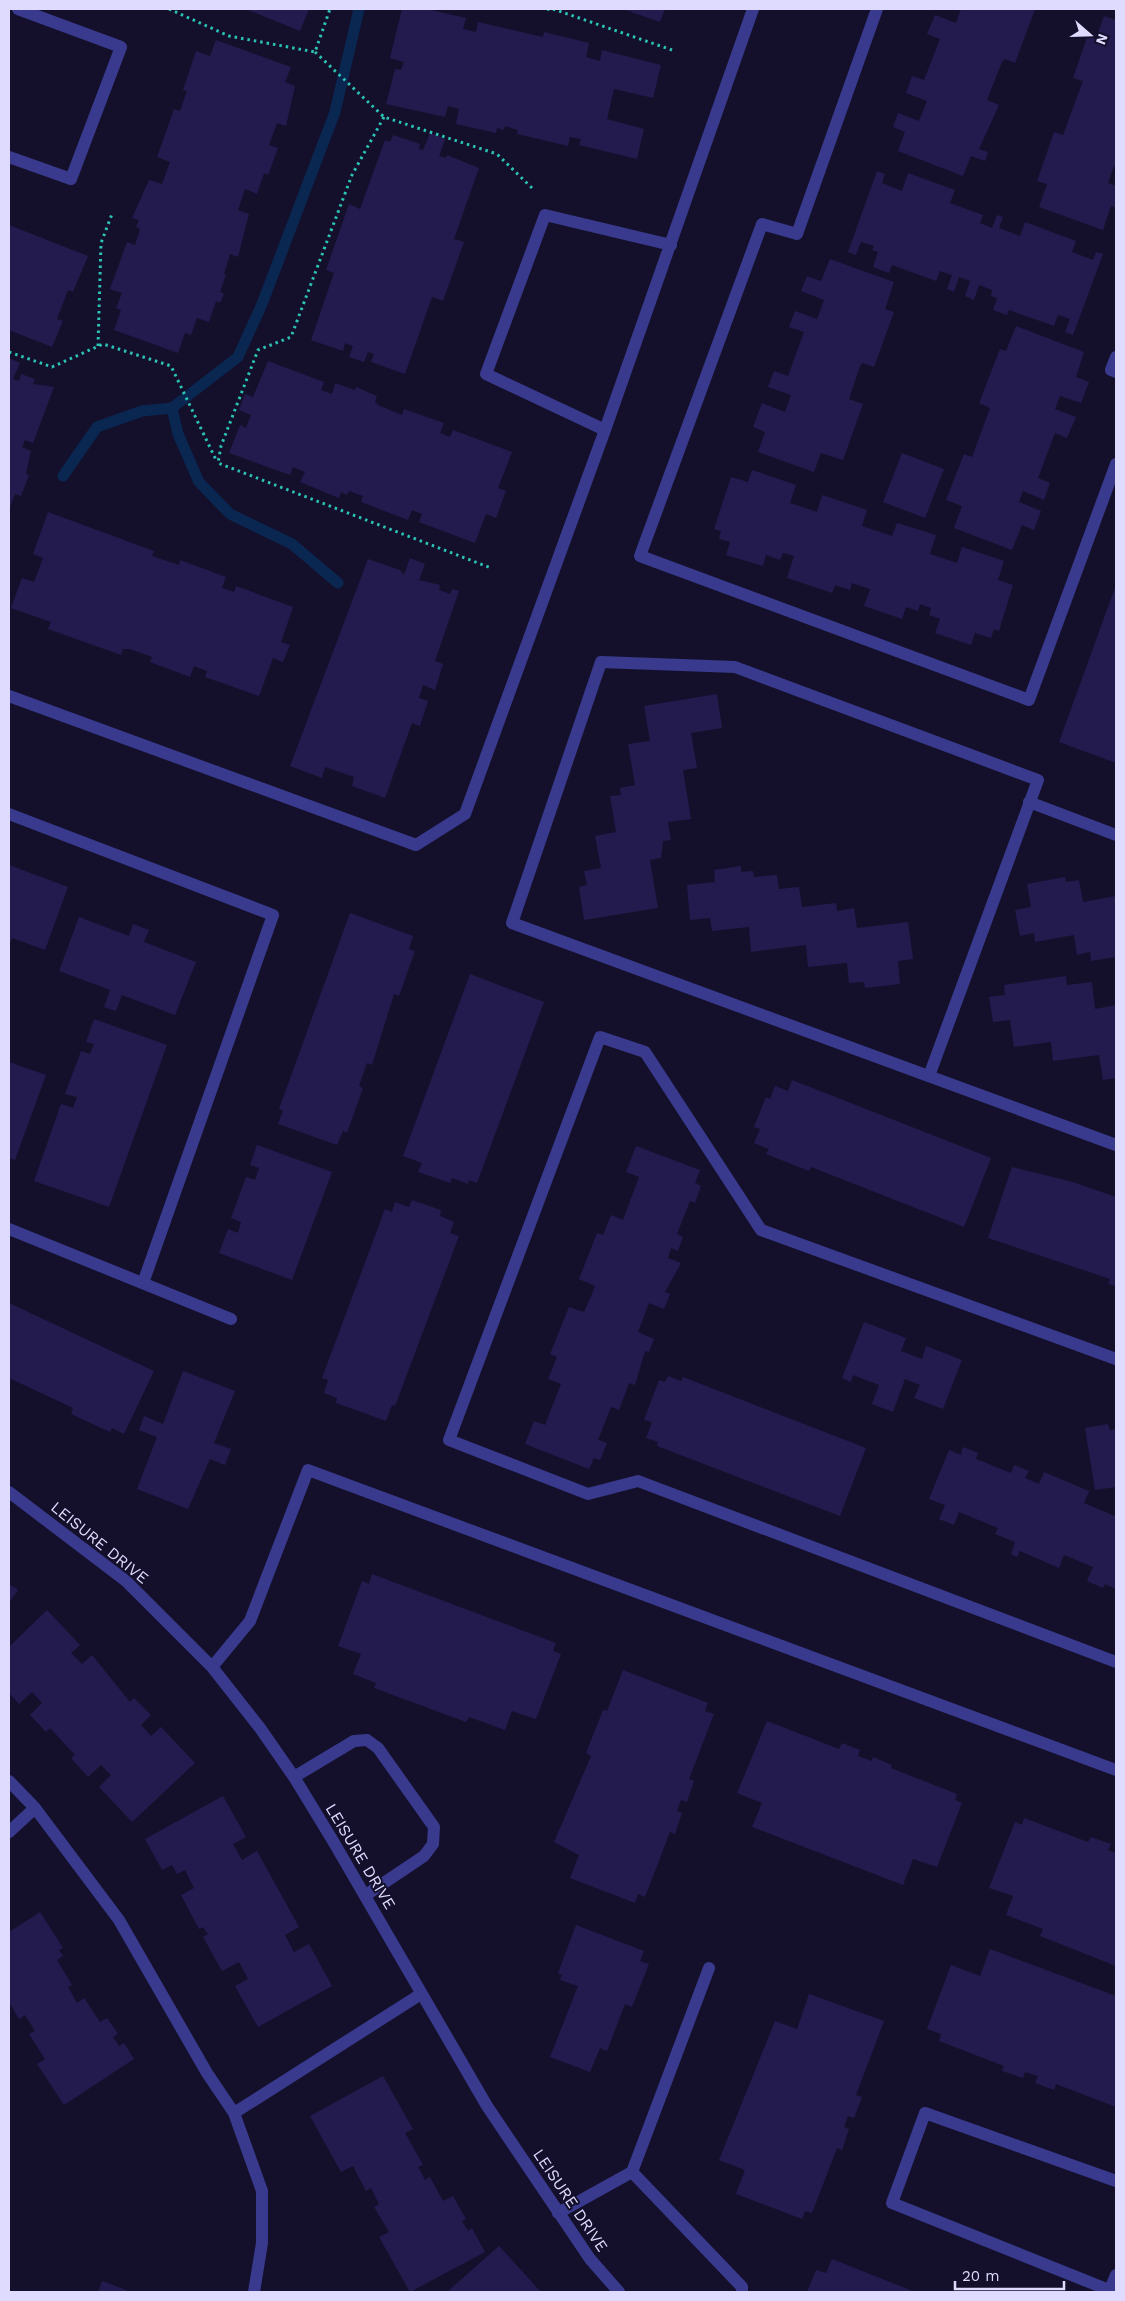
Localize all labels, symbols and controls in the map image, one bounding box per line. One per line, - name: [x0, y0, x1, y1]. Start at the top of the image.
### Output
- north arrow: [1065, 10, 1115, 60]
- text: N: [1093, 32, 1112, 47]
- street label: LEISURE DRIVE: [47, 1497, 152, 1587]
- street label: LEISURE DRIVE: [322, 1800, 400, 1913]
- street label: LEISURE DRIVE: [529, 2145, 612, 2255]
- scale bar: [955, 2258, 1064, 2290]
- text: 20 m: [962, 2267, 1000, 2285]

